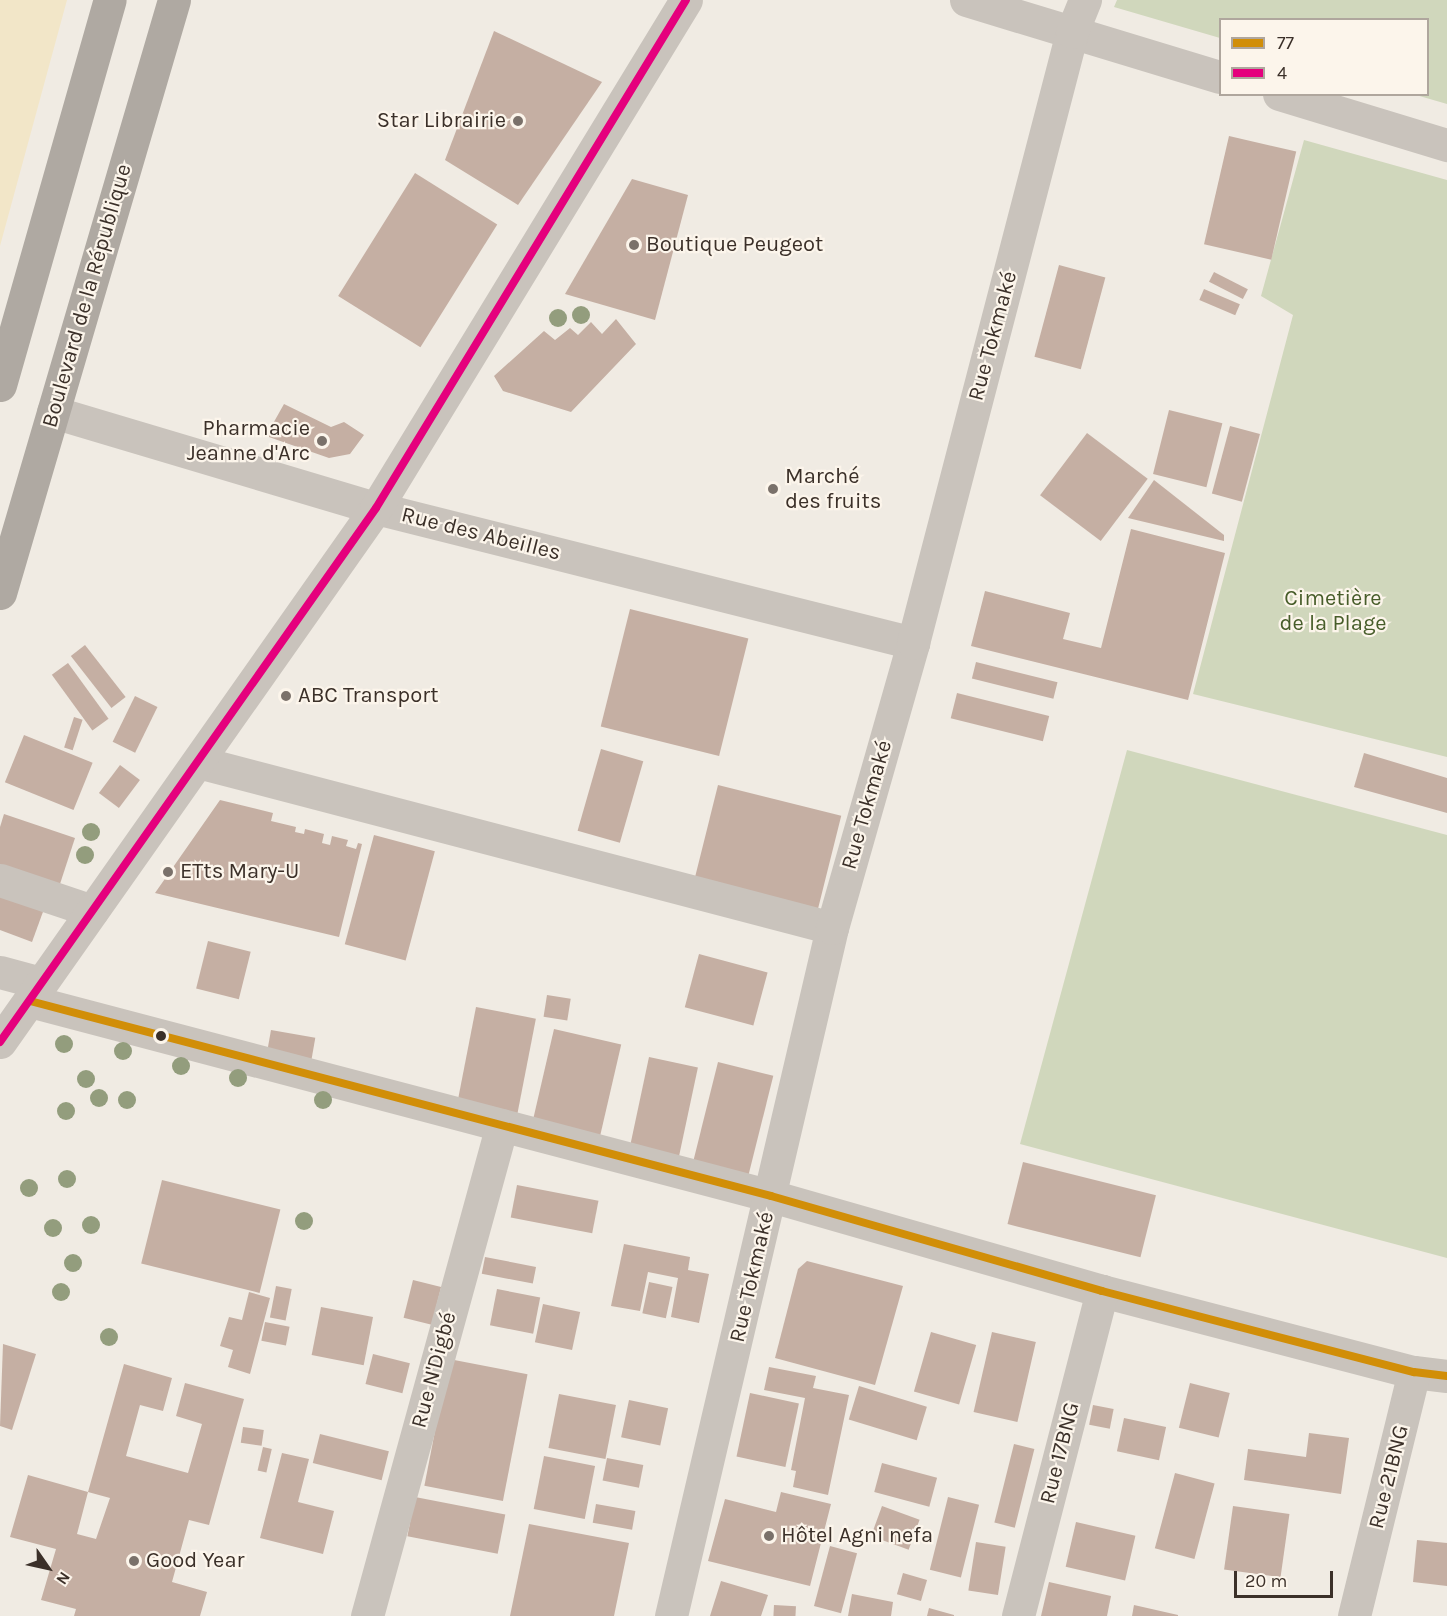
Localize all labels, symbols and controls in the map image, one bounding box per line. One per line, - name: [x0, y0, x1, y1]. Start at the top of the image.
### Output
- legend: [1219, 18, 1429, 96]
- text: 77: [1277, 32, 1294, 54]
- text: 4: [1277, 62, 1287, 84]
- place label: Star Librairie: [377, 108, 506, 134]
- marker: Star Librairie: [511, 114, 525, 128]
- street label: Boulevard de la République: [37, 161, 137, 431]
- place label: Boutique Peugeot: [646, 232, 823, 258]
- marker: Boutique Peugeot: [627, 238, 641, 252]
- street label: Rue Tokmaké: [963, 268, 1023, 404]
- place label: Pharmacie Jeanne d'Arc: [187, 415, 310, 466]
- marker: Pharmacie Jeanne d'Arc: [315, 434, 329, 448]
- place label: Marché des fruits: [785, 463, 881, 514]
- marker: Marché des fruits: [766, 482, 780, 496]
- street label: Rue des Abeilles: [399, 501, 563, 567]
- park label: Cimetière de la Plage: [1279, 585, 1387, 636]
- place label: ABC Transport: [298, 683, 438, 709]
- marker: ABC Transport: [279, 689, 293, 703]
- street label: Rue Tokmaké: [836, 737, 898, 873]
- place label: ETts Mary-U: [180, 859, 299, 885]
- marker: ETts Mary-U: [161, 865, 175, 879]
- unlabelled marker: [155, 1030, 167, 1042]
- street label: Rue Tokmaké: [724, 1209, 780, 1345]
- street label: Rue N'Digbé: [406, 1309, 462, 1431]
- street label: Rue 17BNG: [1035, 1399, 1085, 1507]
- street label: Rue 21BNG: [1363, 1422, 1415, 1532]
- place label: Hôtel Agni nefa: [781, 1523, 933, 1549]
- marker: Hôtel Agni nefa: [762, 1529, 776, 1543]
- north arrow: [18, 1538, 78, 1598]
- place label: Good Year: [146, 1548, 244, 1574]
- marker: Good Year: [127, 1554, 141, 1568]
- scale bar: [1237, 1559, 1336, 1597]
- text: N: [52, 1568, 74, 1588]
- text: 20 m: [1245, 1570, 1287, 1592]

